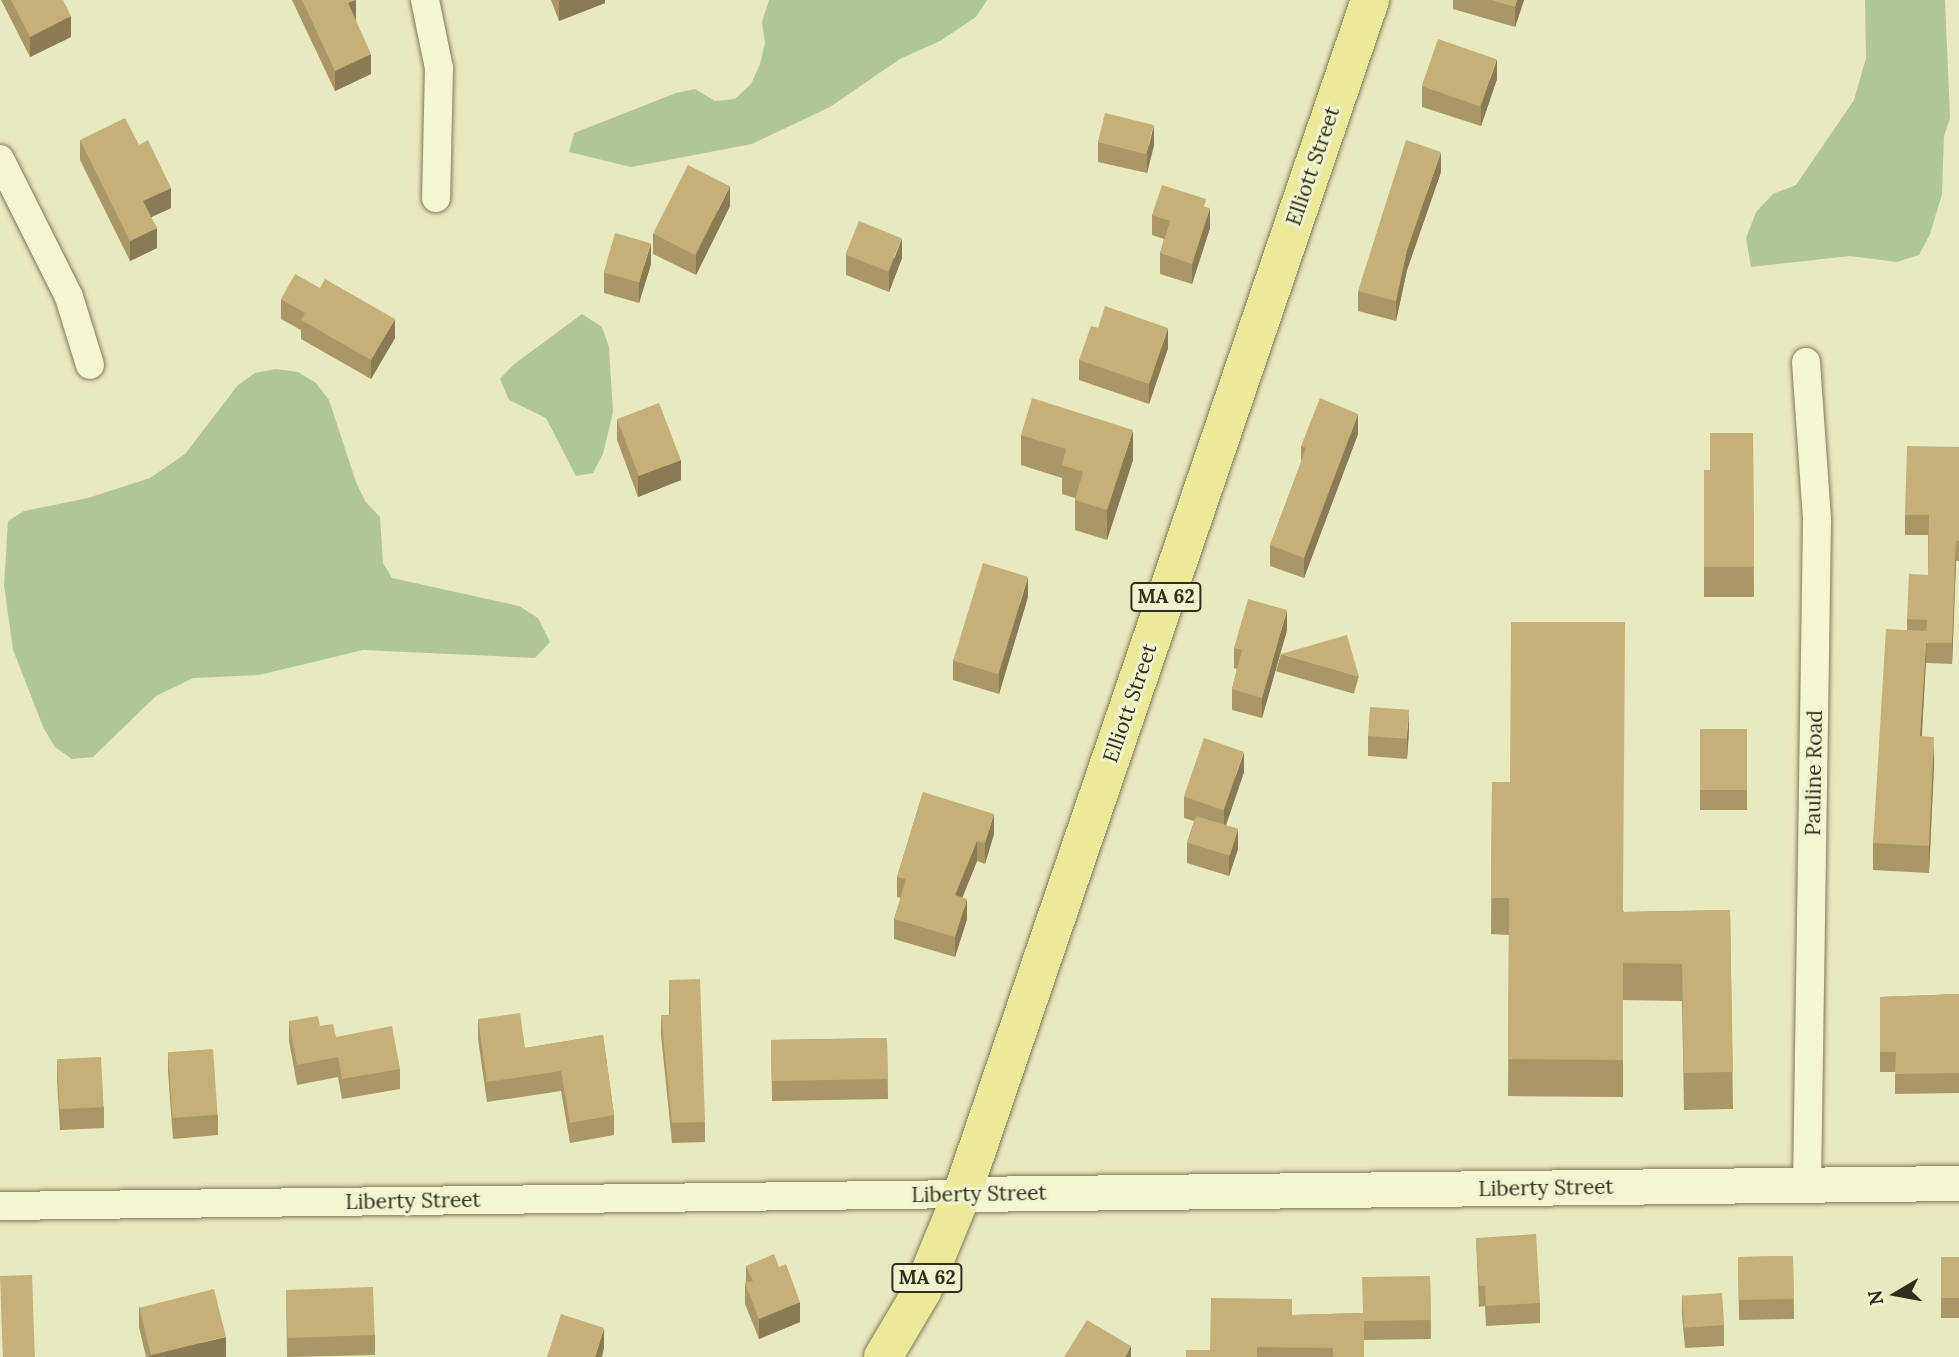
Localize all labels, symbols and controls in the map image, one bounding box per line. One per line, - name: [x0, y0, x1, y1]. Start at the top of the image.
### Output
- street label: Elliott Street: [1281, 103, 1345, 229]
- road number: MA 62: [1129, 582, 1203, 612]
- street label: Elliott Street: [1098, 640, 1162, 766]
- street label: Pauline Road: [1800, 710, 1828, 836]
- street label: Liberty Street: [1478, 1174, 1614, 1202]
- street label: Liberty Street: [911, 1180, 1047, 1208]
- street label: Liberty Street: [345, 1187, 481, 1215]
- north arrow: [1861, 1259, 1931, 1329]
- road number: MA 62: [890, 1262, 964, 1294]
- text: N: [1862, 1288, 1888, 1307]

